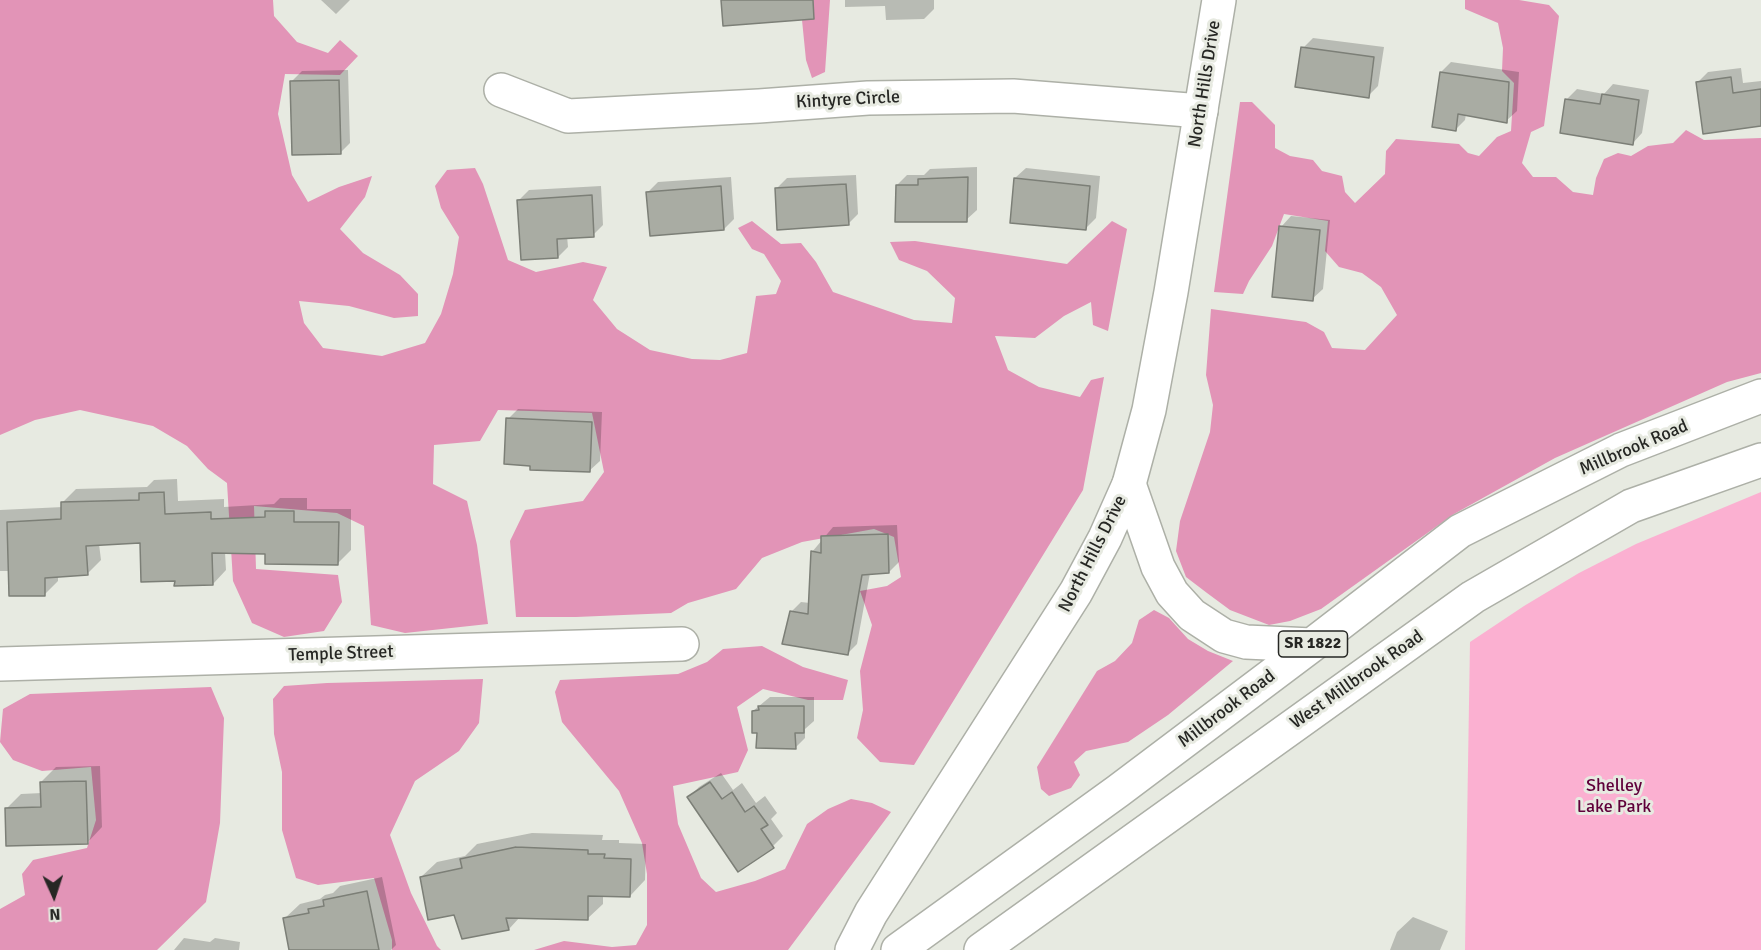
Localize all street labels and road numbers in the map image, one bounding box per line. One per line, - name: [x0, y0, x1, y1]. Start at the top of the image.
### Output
- street label: North Hills Drive: [1184, 19, 1226, 149]
- street label: Kintyre Circle: [795, 86, 901, 114]
- street label: Millbrook Road: [1576, 415, 1692, 481]
- street label: North Hills Drive: [1054, 492, 1132, 616]
- street label: West Millbrook Road: [1286, 626, 1428, 734]
- road number: SR 1822: [1278, 631, 1348, 657]
- street label: Temple Street: [288, 641, 394, 667]
- street label: Millbrook Road: [1174, 666, 1280, 752]

